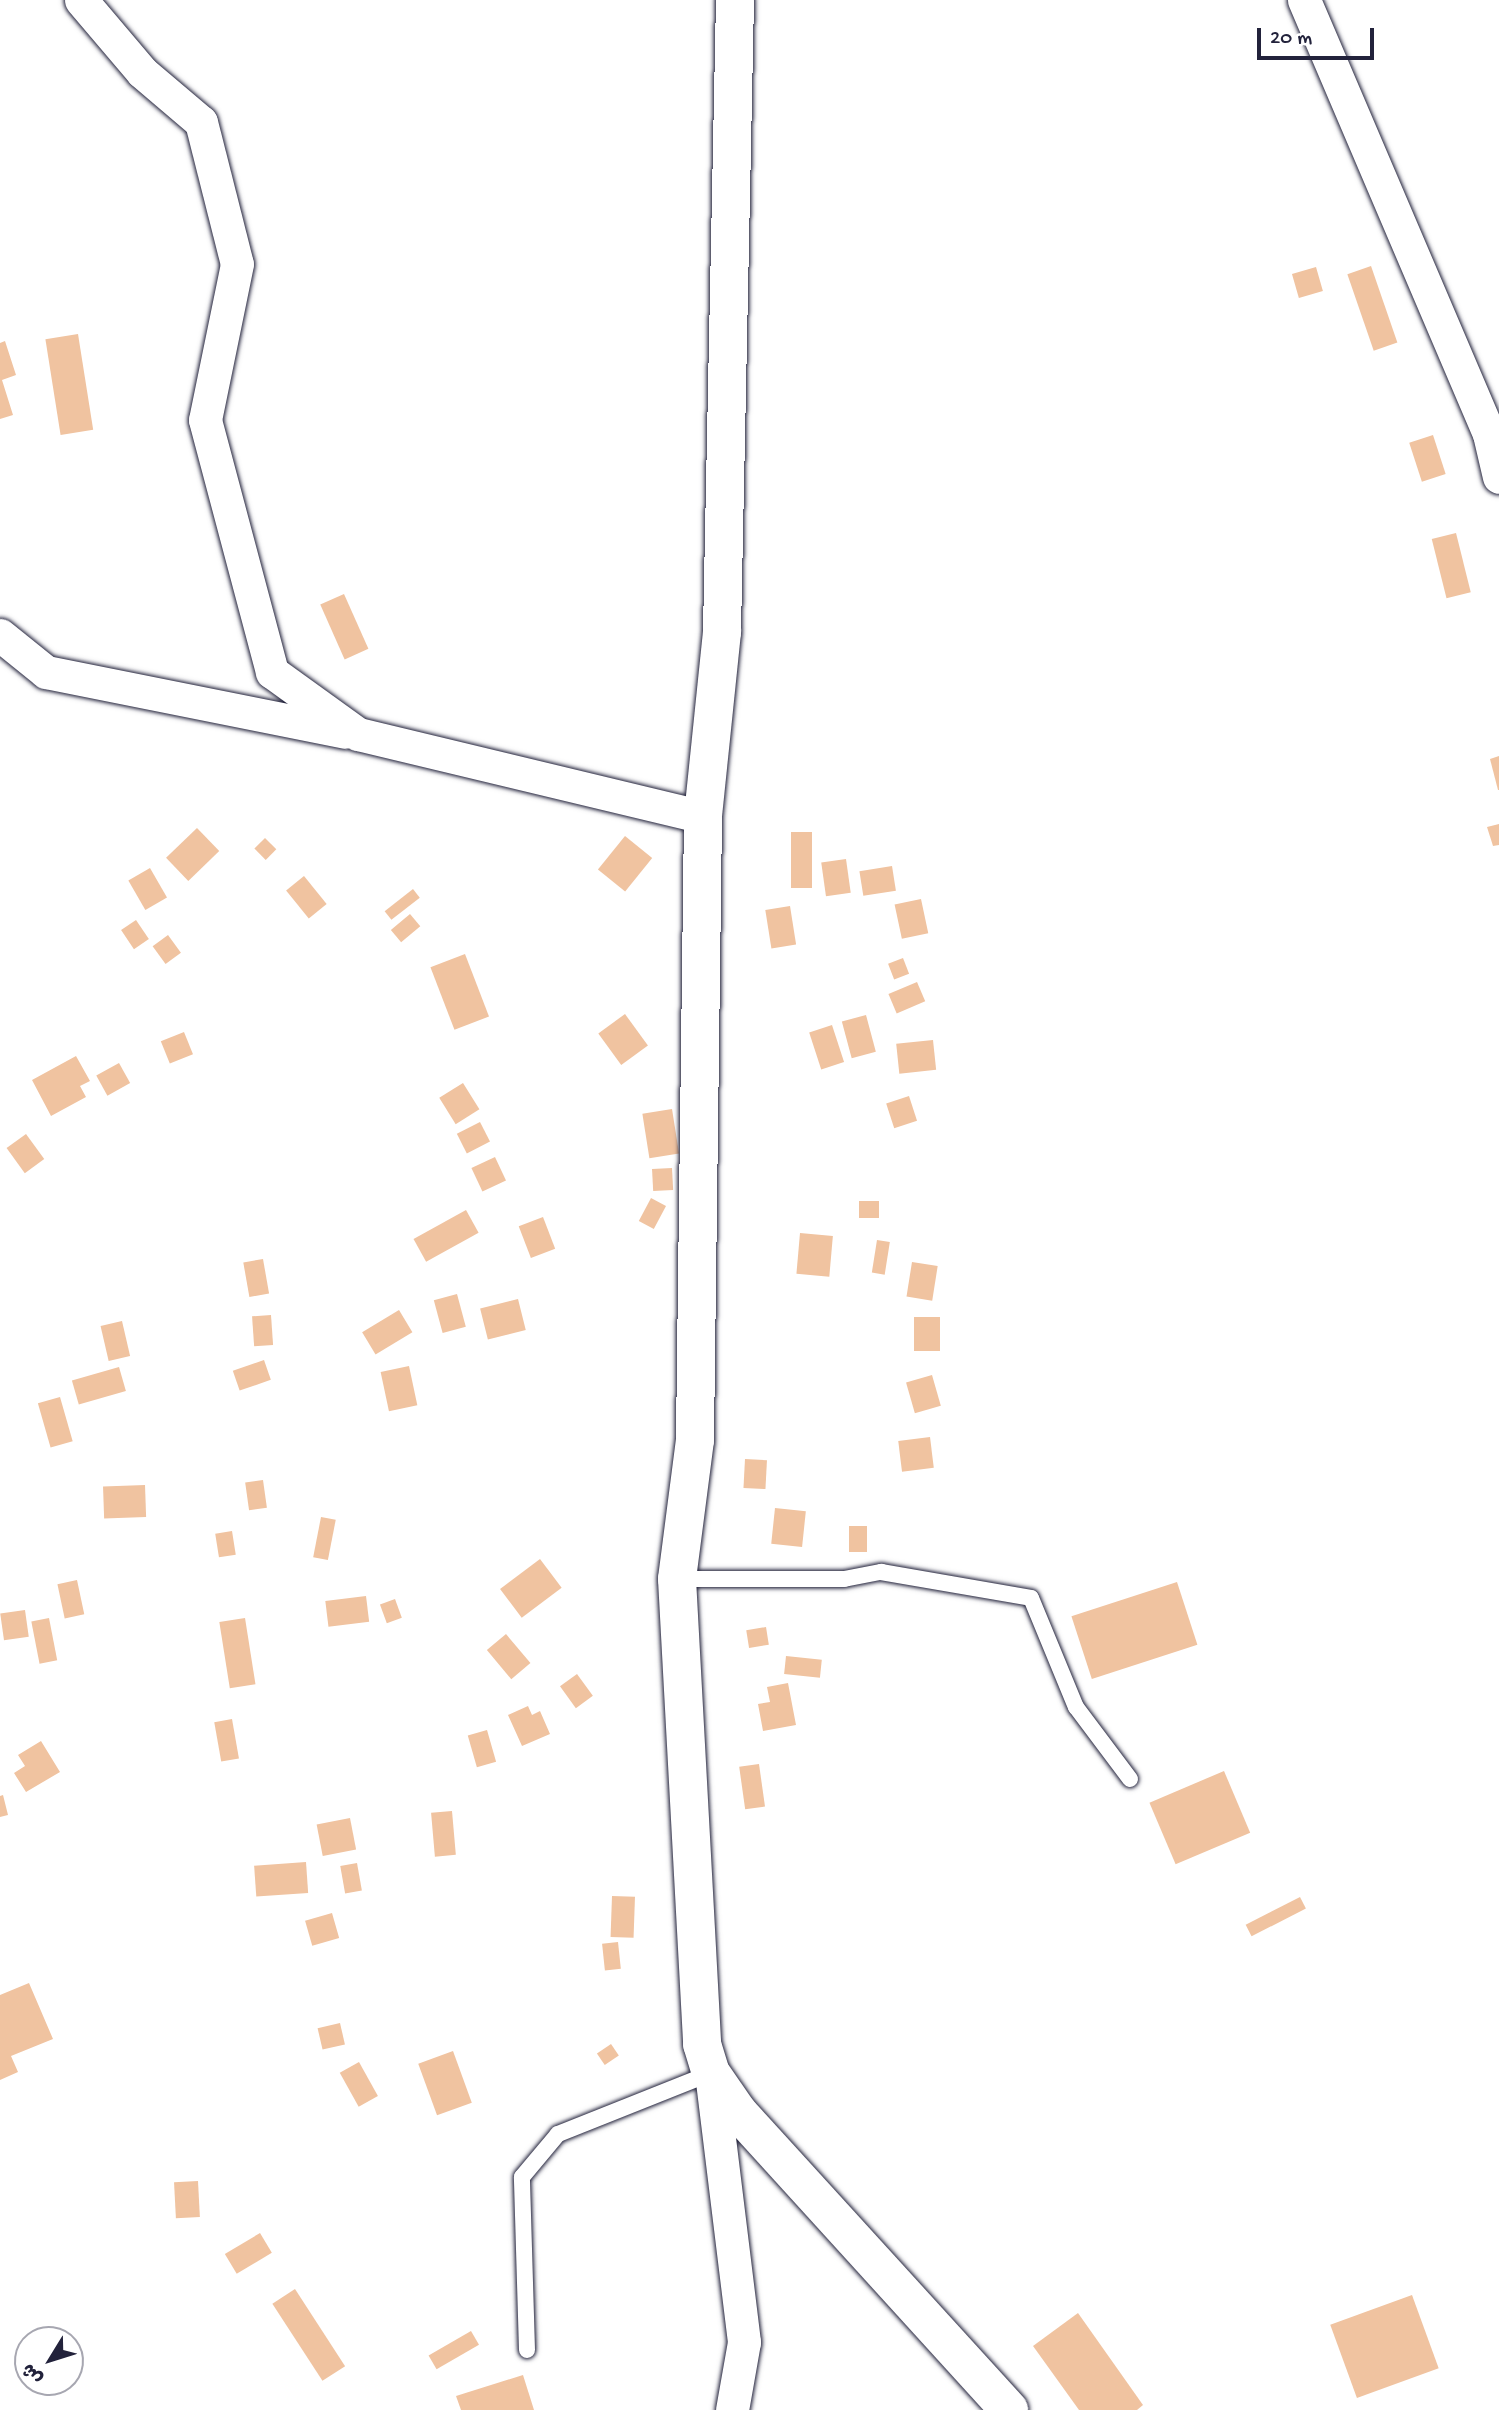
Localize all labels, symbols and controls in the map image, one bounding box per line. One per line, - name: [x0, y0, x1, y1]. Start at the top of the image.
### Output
- scale bar: [1261, 14, 1378, 58]
- text: 20 m: [1270, 27, 1312, 52]
- north arrow: [14, 2326, 84, 2396]
- text: ش: [18, 2358, 49, 2388]

